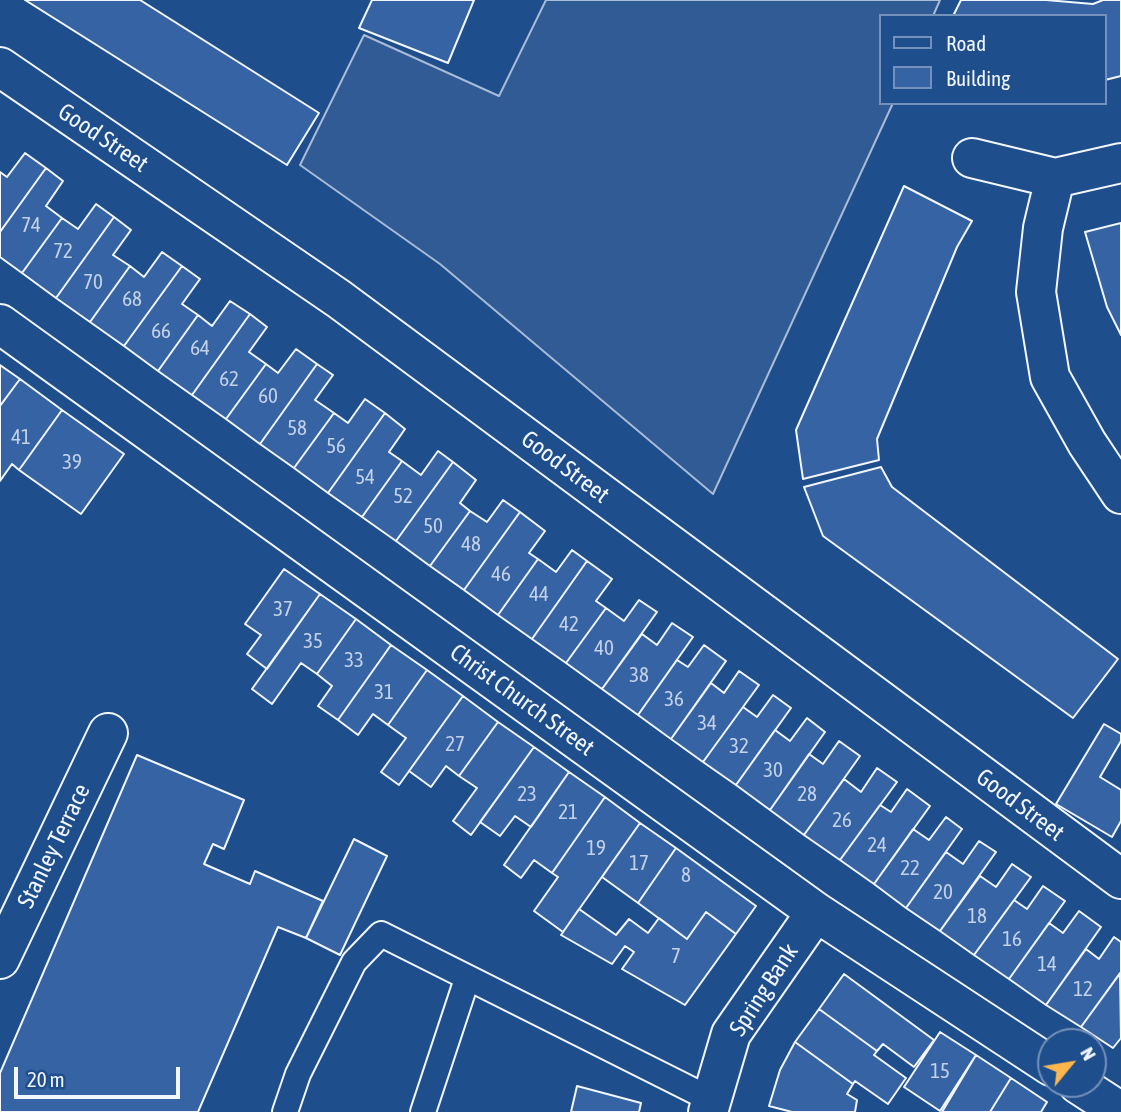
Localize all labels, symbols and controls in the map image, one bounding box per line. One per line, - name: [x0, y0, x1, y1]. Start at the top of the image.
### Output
- legend: [880, 14, 1107, 105]
- text: Road: [946, 31, 986, 55]
- text: Building: [946, 66, 1010, 90]
- street label: Good Street: [52, 97, 154, 179]
- house number: 74: [21, 212, 41, 238]
- house number: 72: [53, 238, 73, 264]
- house number: 70: [83, 269, 103, 295]
- house number: 68: [122, 286, 142, 312]
- house number: 66: [151, 318, 171, 344]
- house number: 64: [190, 335, 210, 361]
- house number: 62: [219, 366, 239, 392]
- house number: 60: [258, 383, 278, 409]
- house number: 58: [287, 415, 307, 441]
- house number: 41: [11, 424, 31, 450]
- street label: Good Street: [515, 425, 615, 509]
- house number: 56: [326, 433, 346, 459]
- house number: 39: [62, 449, 82, 475]
- house number: 54: [355, 464, 375, 490]
- house number: 52: [393, 483, 413, 509]
- house number: 50: [423, 513, 443, 539]
- house number: 48: [461, 531, 481, 557]
- house number: 46: [491, 561, 511, 587]
- house number: 44: [529, 581, 549, 607]
- house number: 37: [273, 596, 293, 622]
- house number: 42: [559, 611, 579, 637]
- house number: 35: [303, 628, 323, 654]
- house number: 40: [594, 635, 614, 661]
- street label: Christ Church Street: [444, 638, 600, 762]
- house number: 33: [344, 647, 364, 673]
- house number: 38: [629, 662, 649, 688]
- house number: 31: [374, 679, 394, 705]
- house number: 36: [664, 686, 684, 712]
- house number: 34: [697, 710, 717, 736]
- house number: 27: [445, 731, 465, 757]
- house number: 32: [729, 733, 749, 759]
- house number: 30: [763, 757, 783, 783]
- street label: Good Street: [970, 763, 1070, 847]
- street label: Stanley Terrace: [12, 779, 96, 913]
- house number: 23: [517, 781, 537, 807]
- house number: 28: [797, 781, 817, 807]
- house number: 21: [558, 799, 578, 825]
- house number: 26: [832, 807, 852, 833]
- house number: 24: [867, 832, 887, 858]
- house number: 19: [586, 835, 606, 861]
- house number: 17: [629, 850, 649, 876]
- house number: 22: [900, 855, 920, 881]
- house number: 8: [681, 862, 691, 888]
- house number: 20: [933, 879, 953, 905]
- house number: 18: [967, 903, 987, 929]
- house number: 16: [1002, 926, 1022, 952]
- street label: Spring Bank: [724, 939, 804, 1041]
- house number: 7: [671, 943, 681, 969]
- house number: 14: [1037, 951, 1057, 977]
- house number: 12: [1073, 976, 1093, 1002]
- north arrow: [1037, 1028, 1107, 1098]
- text: N: [1076, 1043, 1101, 1064]
- scale bar: [18, 1052, 184, 1096]
- house number: 15: [930, 1058, 950, 1084]
- text: 20 m: [27, 1067, 65, 1091]

